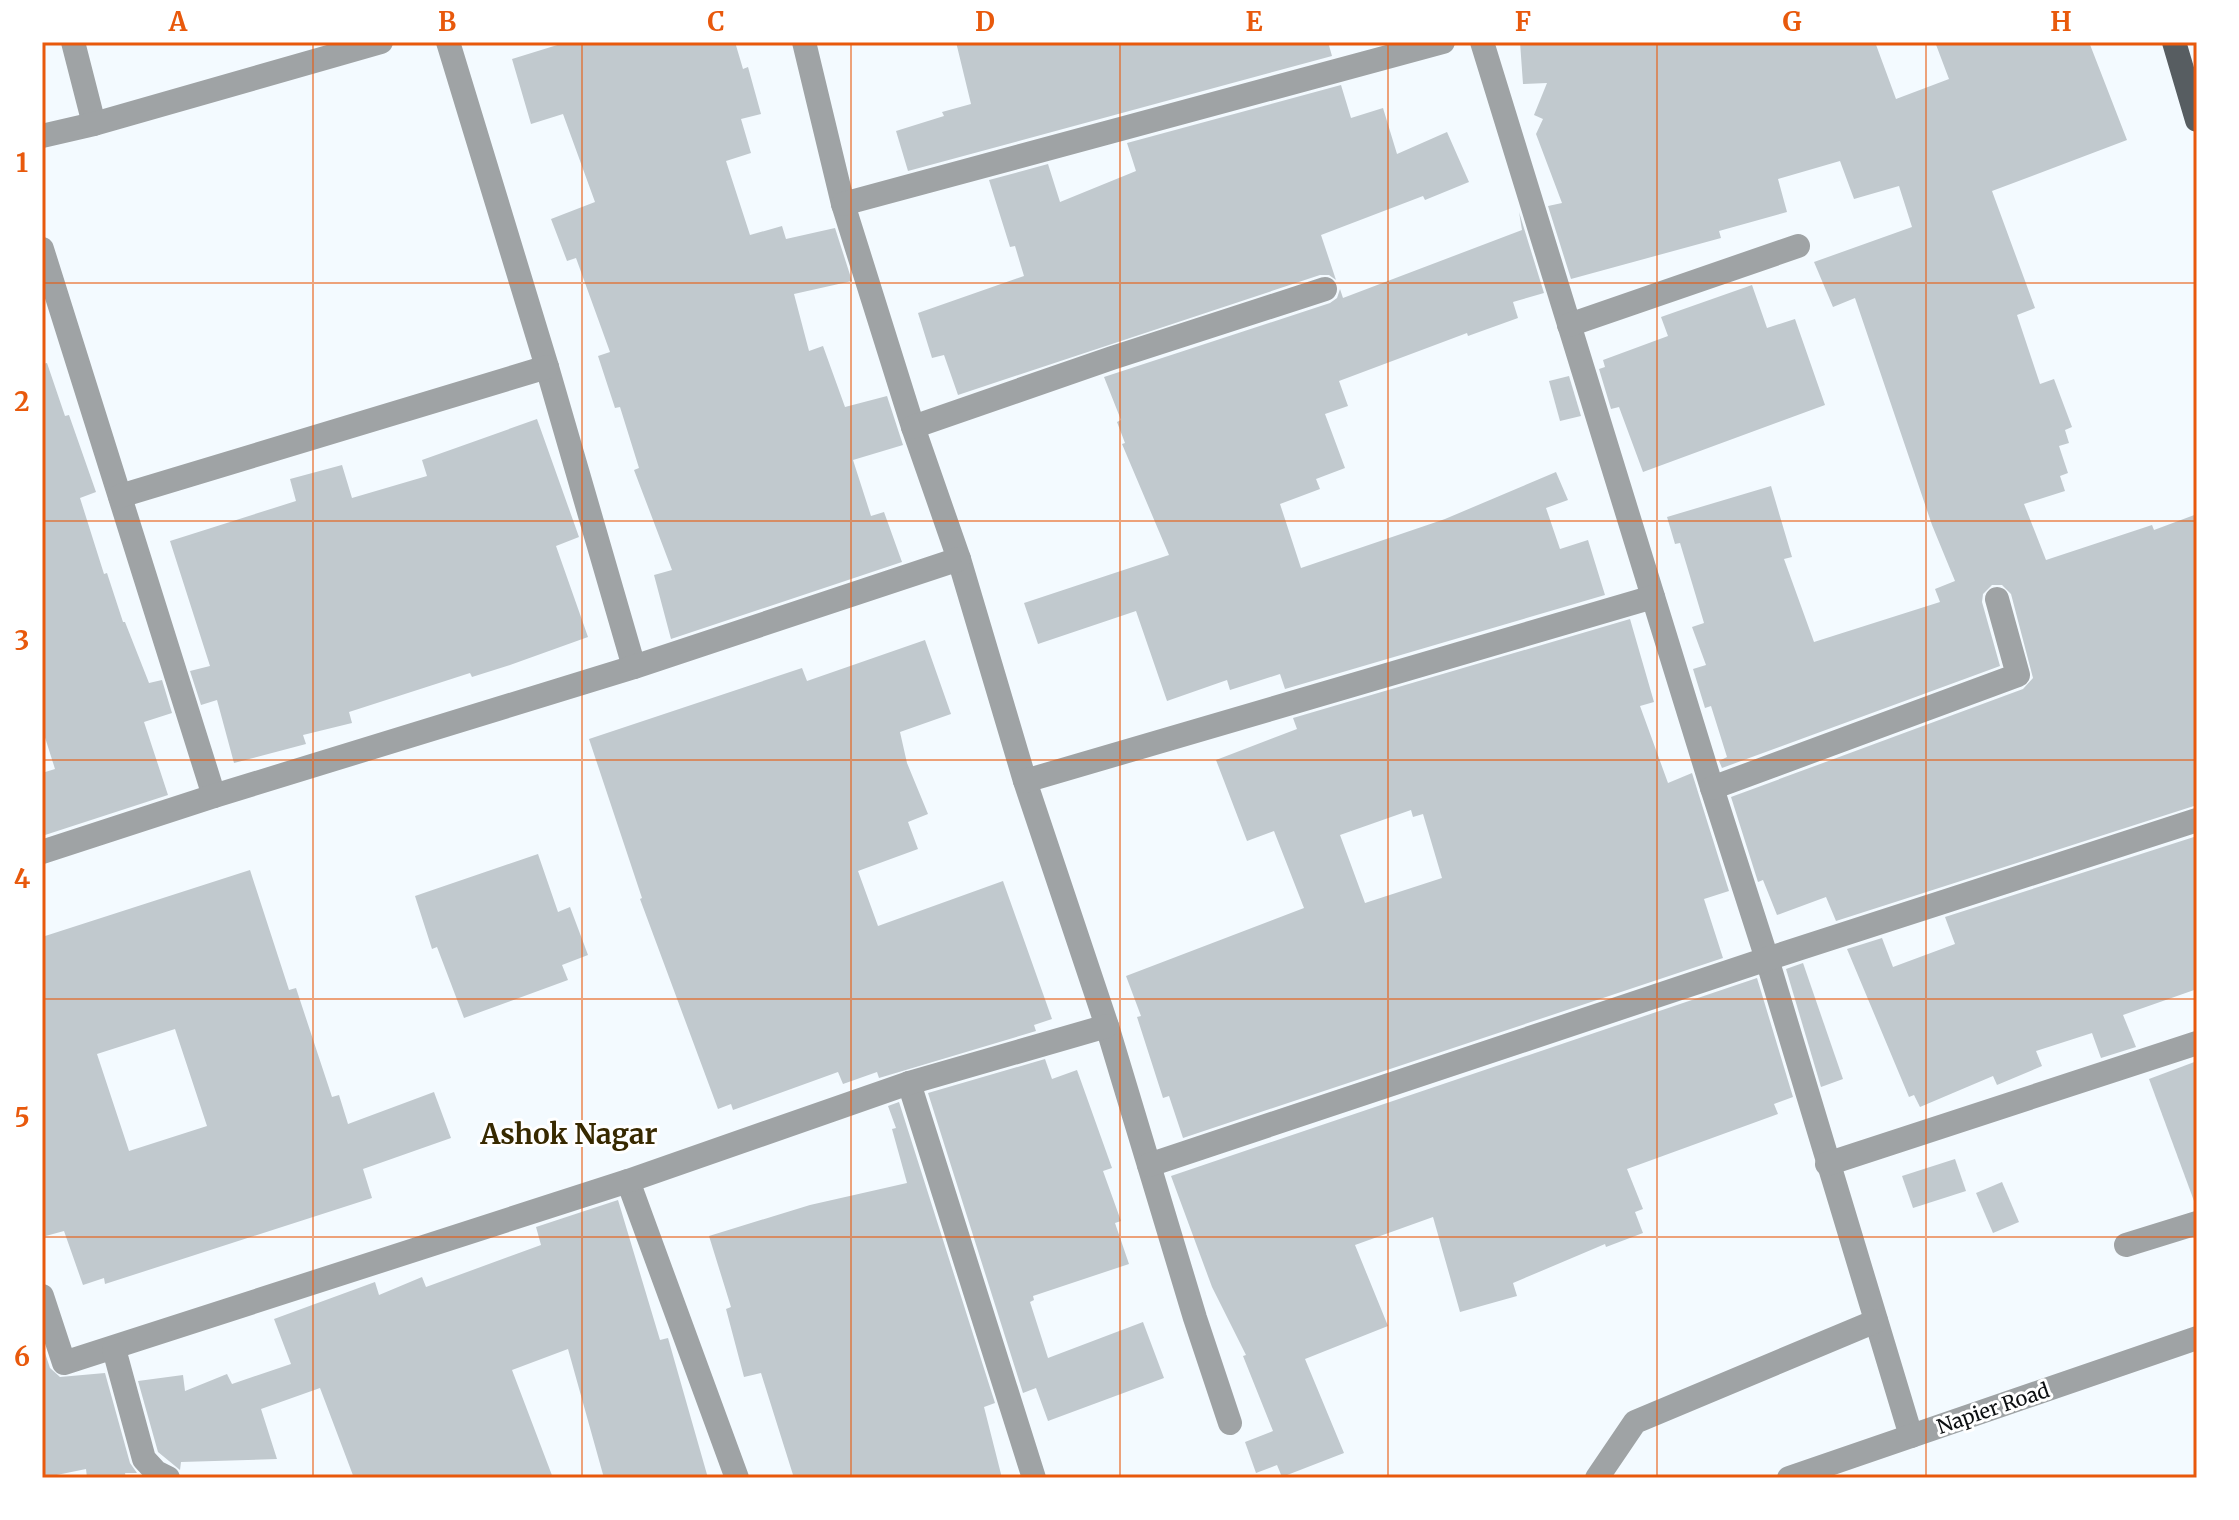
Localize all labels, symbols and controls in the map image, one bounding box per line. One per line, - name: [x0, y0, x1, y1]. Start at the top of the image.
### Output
- text: A: [168, 5, 188, 38]
- text: B: [438, 5, 456, 38]
- text: C: [707, 5, 725, 38]
- text: D: [975, 5, 995, 38]
- text: E: [1246, 5, 1263, 38]
- text: F: [1515, 5, 1531, 38]
- text: G: [1783, 5, 1802, 38]
- text: H: [2050, 5, 2072, 38]
- text: 1: [16, 146, 28, 179]
- text: 2: [14, 385, 30, 418]
- text: 3: [15, 624, 29, 657]
- text: 4: [14, 862, 31, 895]
- text: 5: [14, 1101, 30, 1134]
- district label: Ashok Nagar: [479, 1116, 658, 1152]
- text: 6: [14, 1340, 30, 1373]
- street label: Napier Road: [1934, 1377, 2052, 1439]

